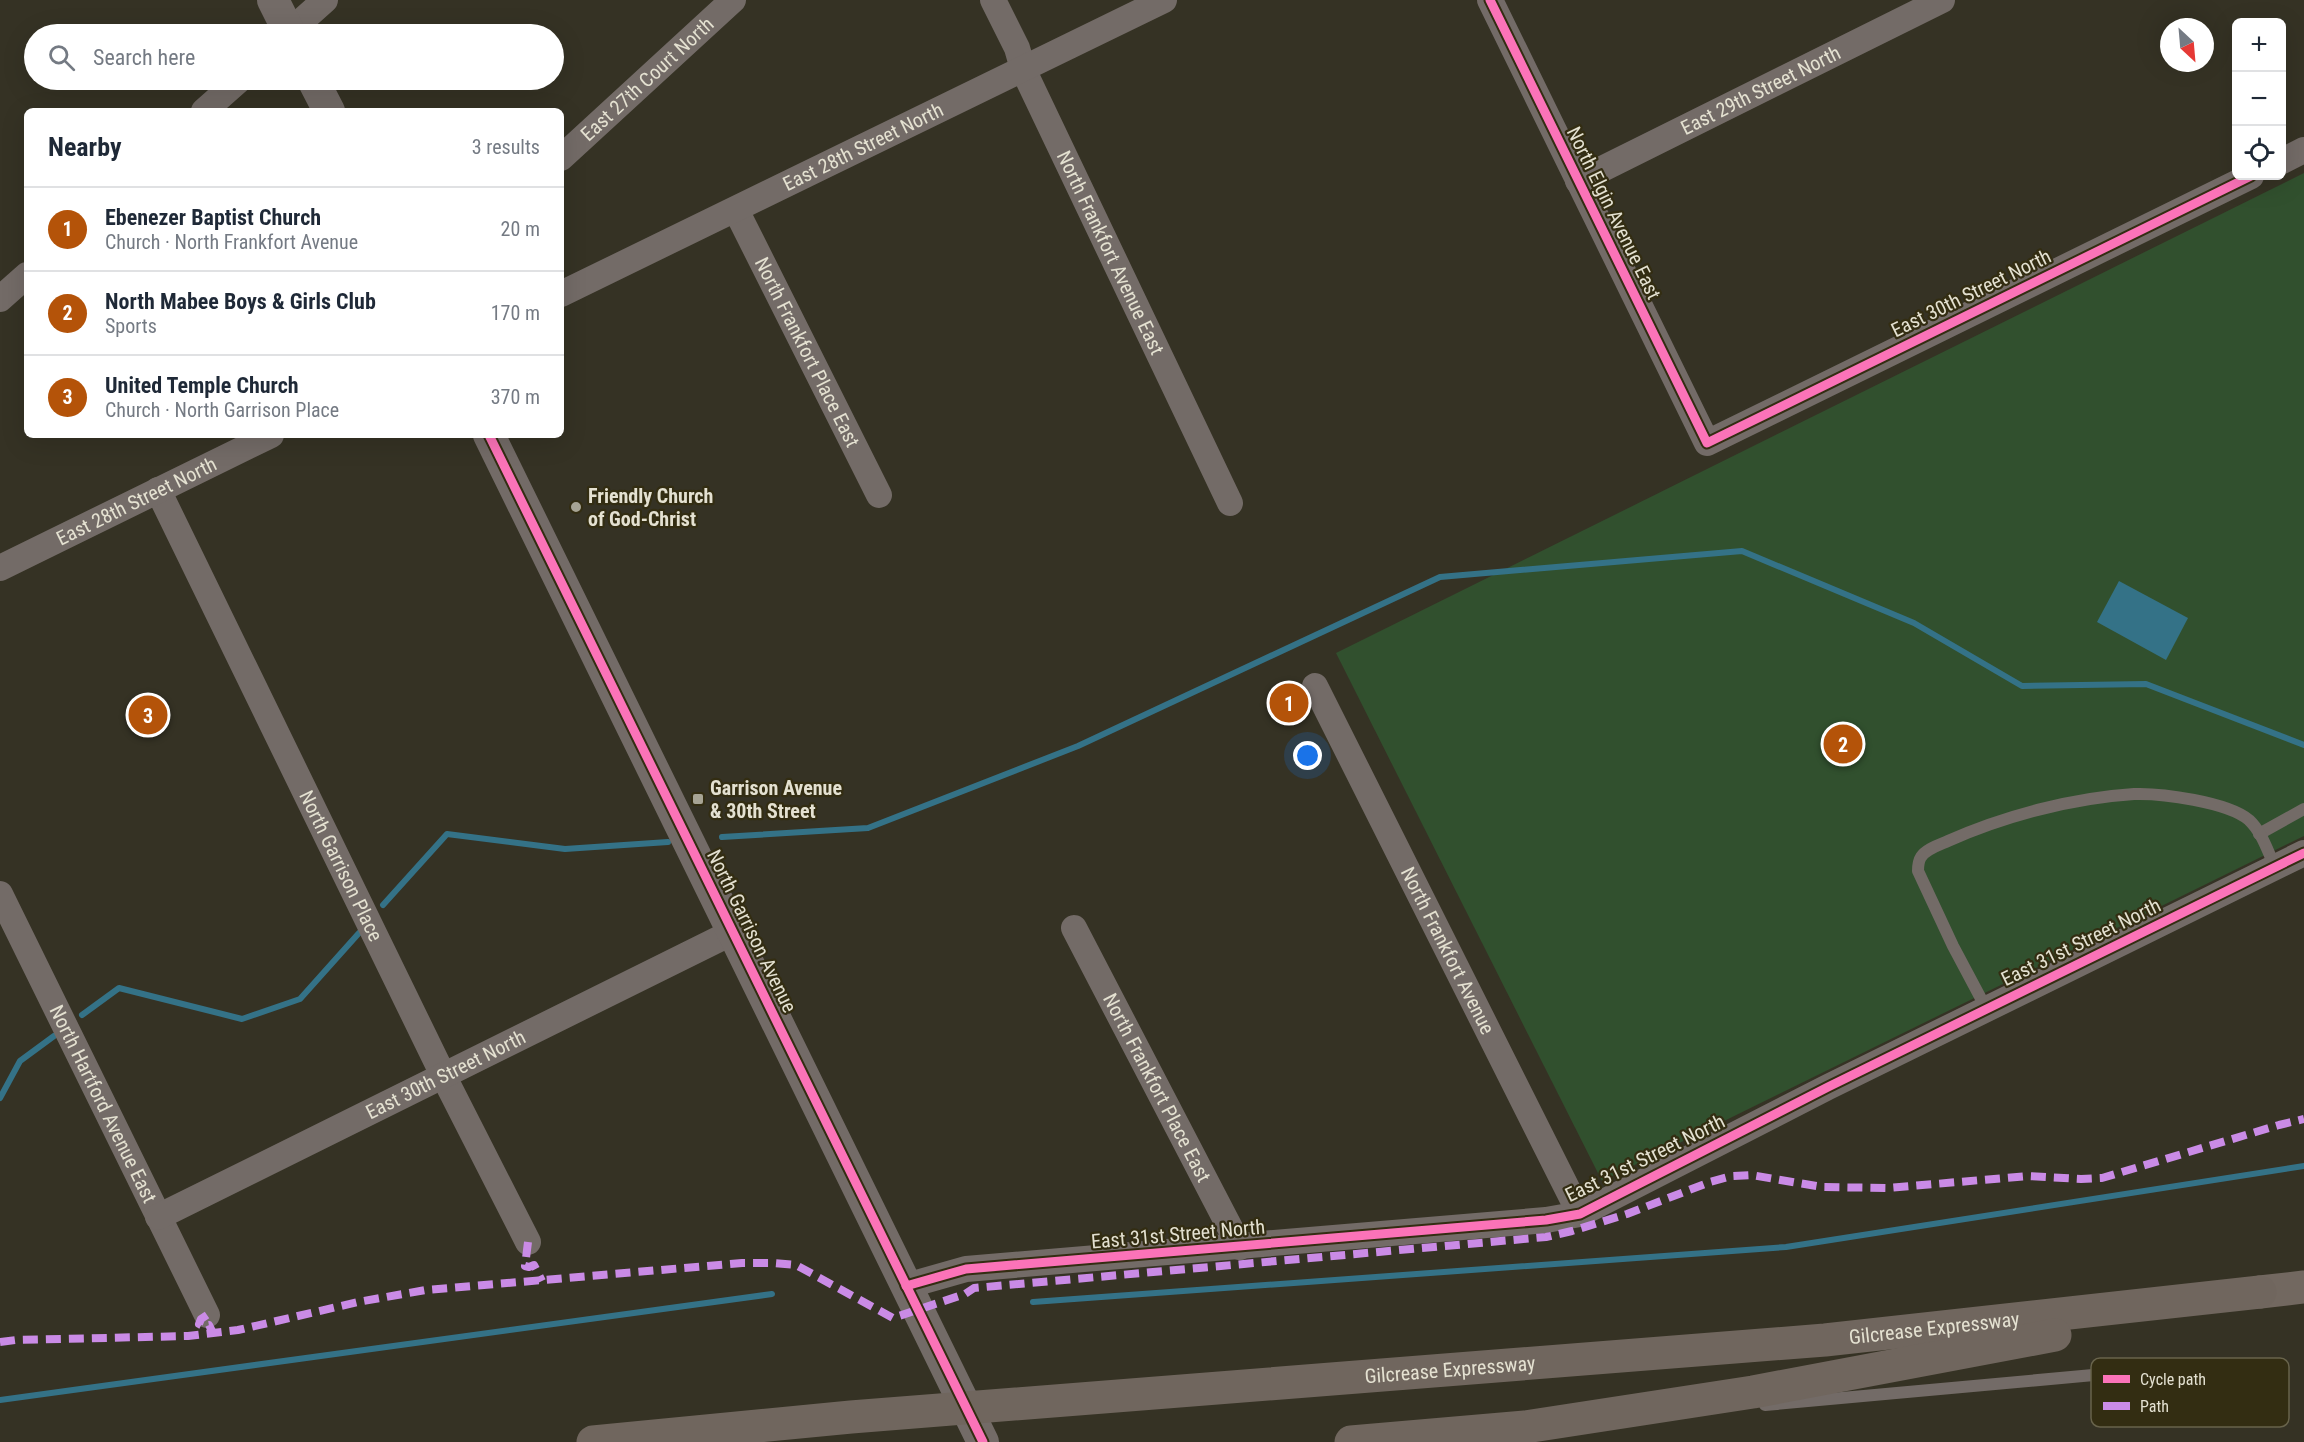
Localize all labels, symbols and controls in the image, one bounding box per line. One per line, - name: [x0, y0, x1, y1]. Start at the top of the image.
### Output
- street label: East 27th Court North: [576, 12, 719, 146]
- north arrow: [2160, 18, 2214, 72]
- map controls: [2232, 18, 2286, 180]
- button: +: [2232, 18, 2286, 72]
- search box: [24, 24, 564, 90]
- street label: East 29th Street North: [1677, 40, 1844, 140]
- icon: search: [45, 41, 78, 74]
- text: Search here: [93, 45, 195, 70]
- button: −: [2232, 72, 2286, 126]
- street label: East 28th Street North: [779, 98, 947, 196]
- street label: North Elgin Avenue East: [1562, 123, 1666, 303]
- button: locate: [2232, 126, 2286, 180]
- text: Nearby: [48, 132, 122, 162]
- text: 3 results: [472, 135, 540, 159]
- street label: North Frankfort Avenue East: [1052, 147, 1169, 358]
- text: Ebenezer Baptist Church: [105, 205, 321, 230]
- text: 1: [62, 217, 73, 241]
- text: 20 m: [501, 217, 540, 241]
- text: Church · North Frankfort Avenue: [105, 230, 358, 254]
- street label: East 30th Street North: [1887, 244, 2055, 342]
- street label: North Frankfort Place East: [750, 253, 865, 451]
- text: North Mabee Boys & Girls Club: [105, 289, 376, 314]
- text: 2: [62, 301, 73, 325]
- text: 170 m: [491, 301, 540, 325]
- text: Sports: [105, 314, 157, 338]
- text: United Temple Church: [105, 373, 299, 398]
- text: 3: [62, 385, 73, 409]
- text: 370 m: [491, 385, 540, 409]
- text: Church · North Garrison Place: [105, 398, 339, 422]
- street label: East 28th Street North: [53, 452, 220, 550]
- place label: Friendly Church of God-Christ: [588, 484, 713, 531]
- marker: Friendly Church of God-Christ: [569, 500, 583, 514]
- pin: 1: [1270, 680, 1308, 726]
- pin: 3: [128, 692, 168, 738]
- pin: 2: [1824, 722, 1862, 766]
- your location: [1293, 741, 1322, 770]
- place label: Garrison Avenue & 30th Street: [710, 776, 842, 823]
- street label: North Garrison Place: [294, 786, 388, 945]
- marker: Garrison Avenue & 30th Street: [691, 792, 705, 806]
- street label: North Garrison Avenue: [702, 846, 802, 1016]
- street label: North Frankfort Avenue: [1396, 863, 1500, 1038]
- street label: East 31st Street North: [1997, 893, 2165, 991]
- street label: North Frankfort Place East: [1098, 989, 1216, 1186]
- street label: North Hartford Avenue East: [45, 1001, 162, 1207]
- street label: East 30th Street North: [362, 1025, 529, 1124]
- street label: East 31st Street North: [1561, 1109, 1729, 1207]
- street label: East 31st Street North: [1090, 1214, 1266, 1254]
- street label: Gilcrease Expressway: [1848, 1307, 2020, 1349]
- street label: Gilcrease Expressway: [1364, 1351, 1536, 1388]
- legend: [2091, 1358, 2289, 1427]
- text: Cycle path: [2140, 1370, 2206, 1389]
- text: Path: [2140, 1397, 2169, 1416]

